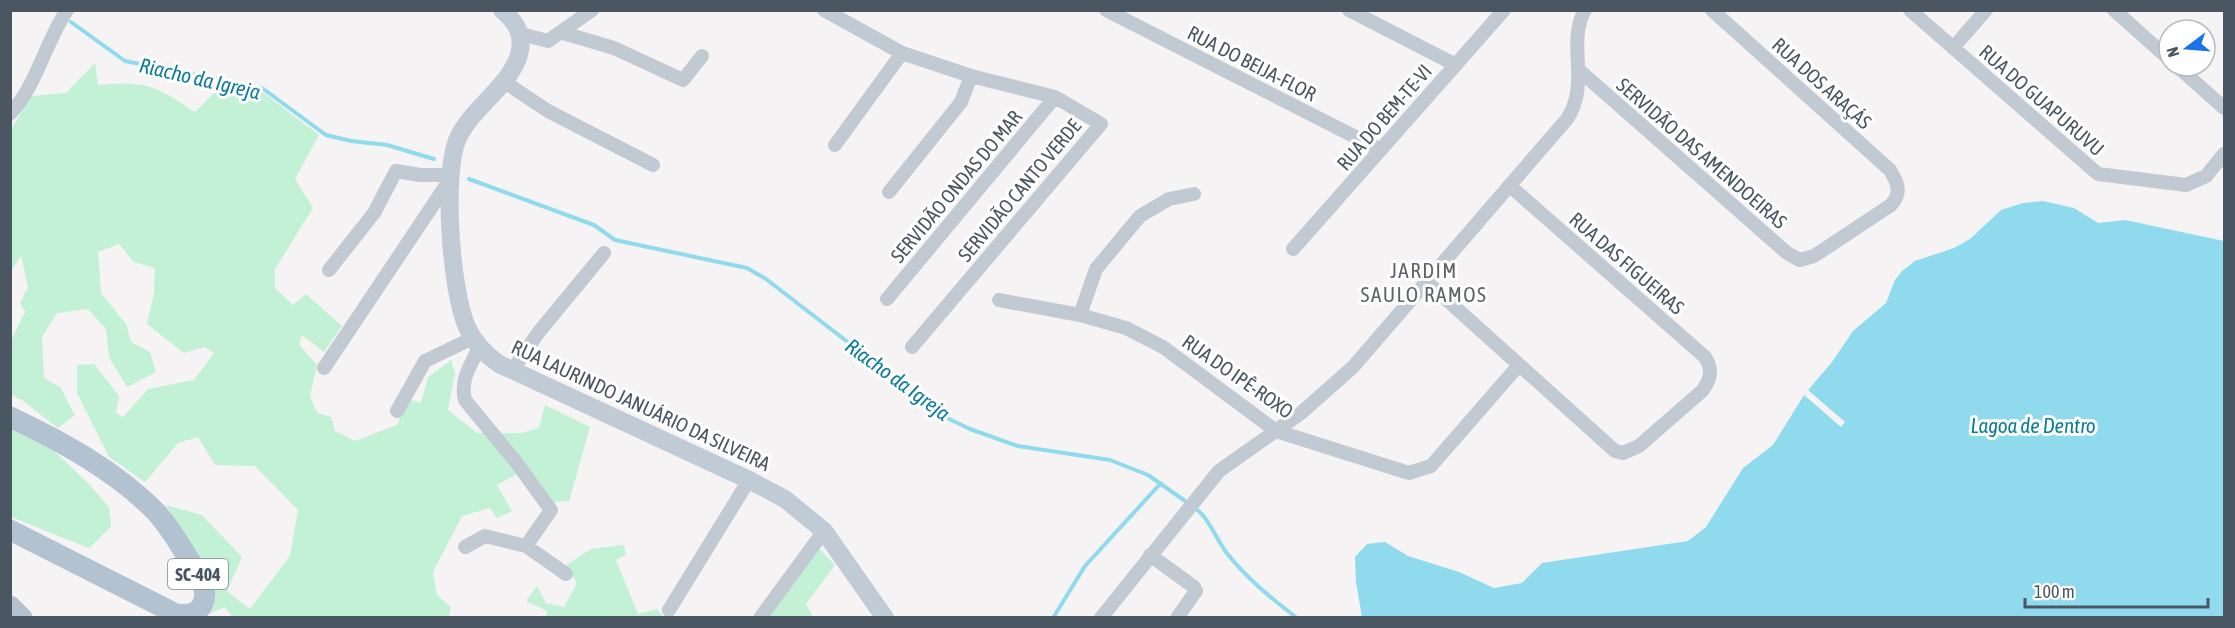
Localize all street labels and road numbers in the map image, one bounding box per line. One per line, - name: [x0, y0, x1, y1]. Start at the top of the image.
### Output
- street label: RUA DO BEIJA-FLOR: [1184, 21, 1320, 105]
- street label: RUA DOS ARAÇÁS: [1768, 33, 1876, 133]
- street label: RUA DO GUAPURUVU: [1975, 40, 2109, 160]
- street label: RUA DO BEM-TE-VI: [1332, 59, 1436, 175]
- street label: SERVIDÃO DAS AMENDOEIRAS: [1612, 73, 1792, 233]
- street label: SERVIDÃO ONDAS DO MAR: [886, 105, 1026, 267]
- street label: SERVIDÃO CANTO VERDE: [953, 114, 1085, 266]
- street label: RUA DAS FIGUEIRAS: [1565, 207, 1689, 319]
- street label: RUA DO IPÊ-ROXO: [1178, 329, 1298, 423]
- street label: RUA LAURINDO JANUÁRIO DA SILVEIRA: [508, 335, 774, 475]
- road number: SC-404: [168, 559, 228, 589]

